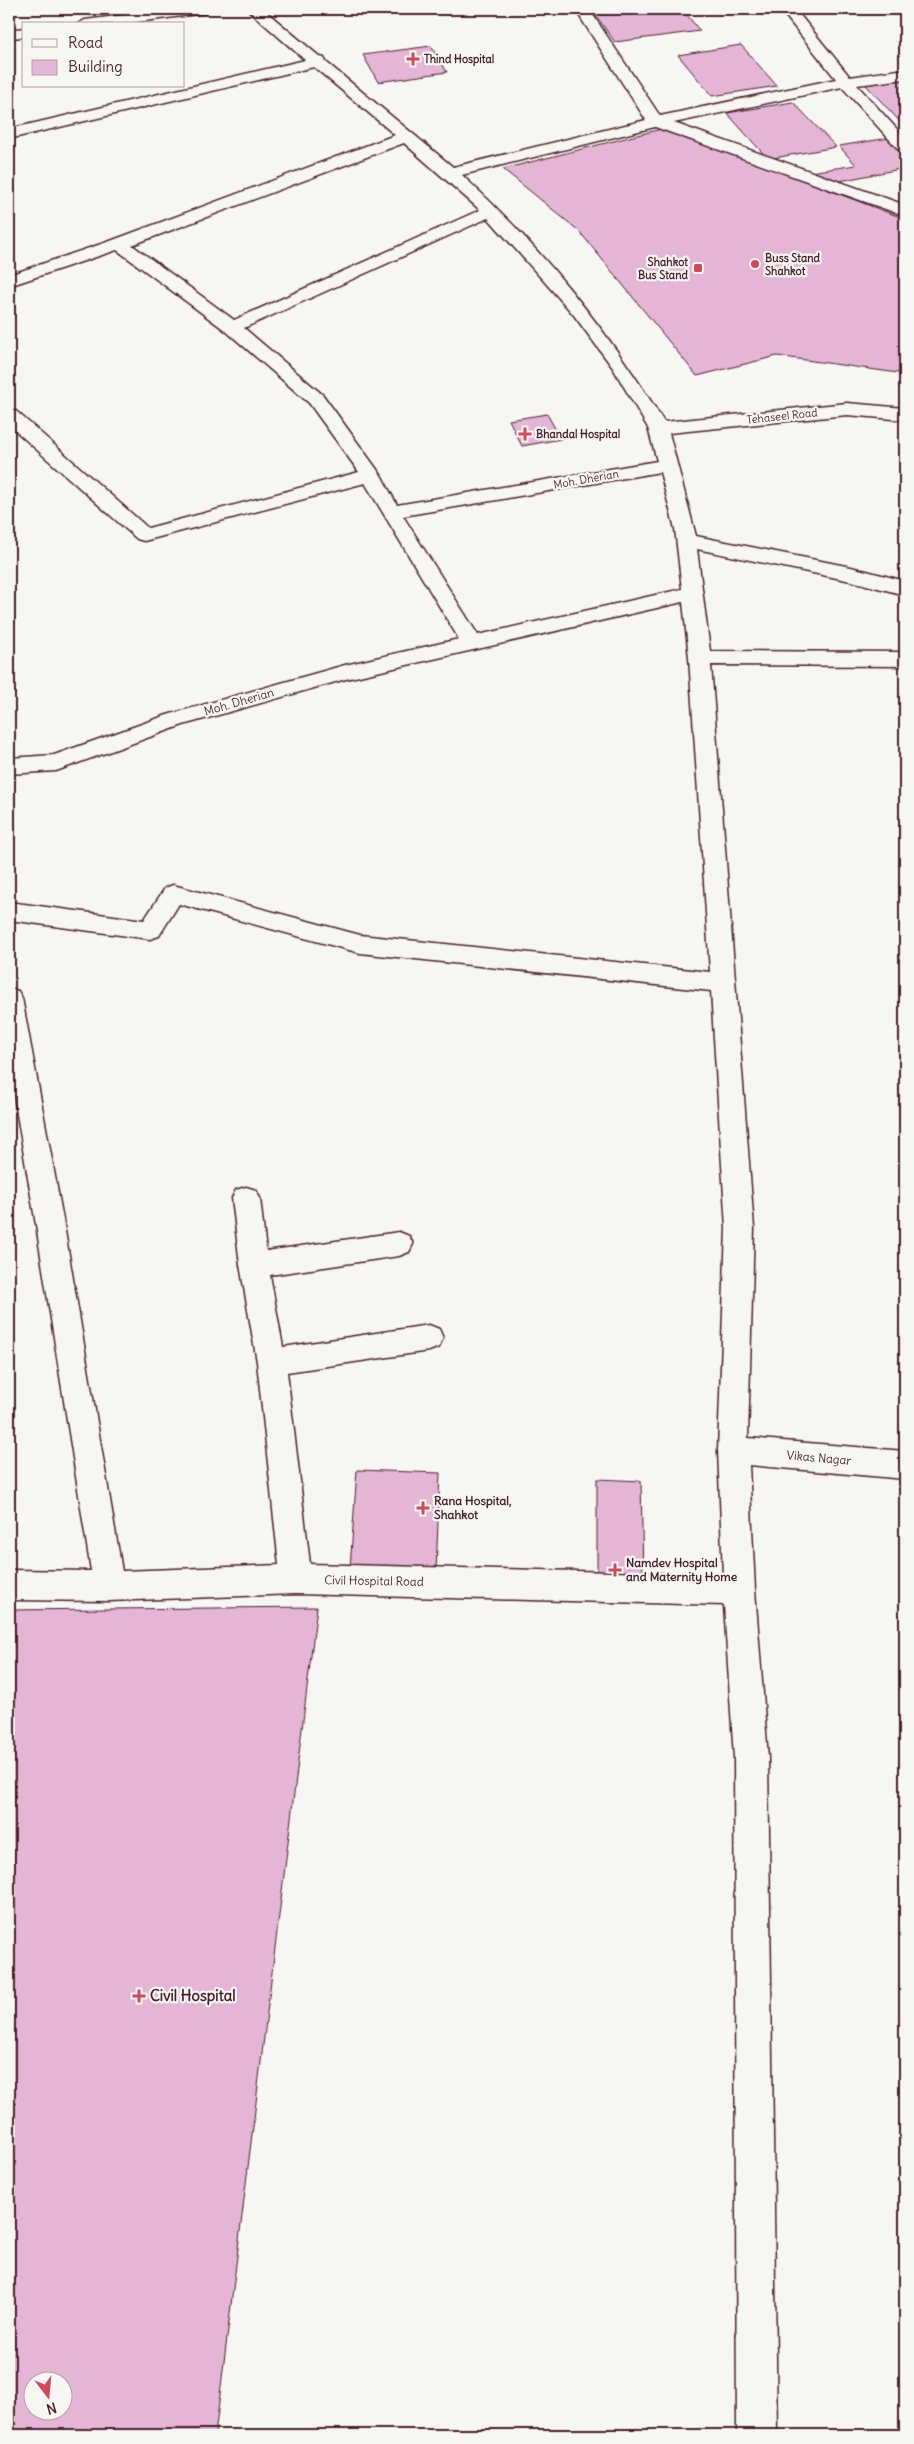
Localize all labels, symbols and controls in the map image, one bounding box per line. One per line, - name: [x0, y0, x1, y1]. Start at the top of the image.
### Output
- legend: [22, 22, 185, 88]
- text: Road: [68, 33, 103, 52]
- marker: Thind Hospital: [406, 52, 420, 66]
- place label: Thind Hospital: [424, 52, 494, 67]
- text: Building: [68, 57, 123, 76]
- place label: Buss Stand Shahkot: [765, 251, 821, 278]
- place label: Shahkot Bus Stand: [638, 255, 689, 282]
- marker: Buss Stand Shahkot: [749, 258, 761, 270]
- marker: Shahkot Bus Stand: [692, 262, 704, 274]
- street label: Tehaseel Road: [746, 405, 819, 427]
- marker: Bhandal Hospital: [518, 427, 532, 441]
- place label: Bhandal Hospital: [536, 427, 620, 442]
- street label: Moh. Dherian: [552, 466, 620, 492]
- street label: Moh. Dherian: [202, 684, 276, 719]
- street label: Vikas Nagar: [786, 1447, 852, 1468]
- place label: Rana Hospital, Shahkot: [434, 1493, 512, 1522]
- marker: Rana Hospital, Shahkot: [416, 1501, 430, 1515]
- place label: Namdev Hospital and Maternity Home: [626, 1555, 738, 1585]
- marker: Namdev Hospital and Maternity Home: [608, 1563, 622, 1577]
- street label: Civil Hospital Road: [324, 1572, 424, 1589]
- place label: Civil Hospital: [150, 1986, 236, 2006]
- marker: Civil Hospital: [132, 1989, 146, 2003]
- north arrow: [22, 2372, 72, 2422]
- text: N: [44, 2399, 59, 2418]

